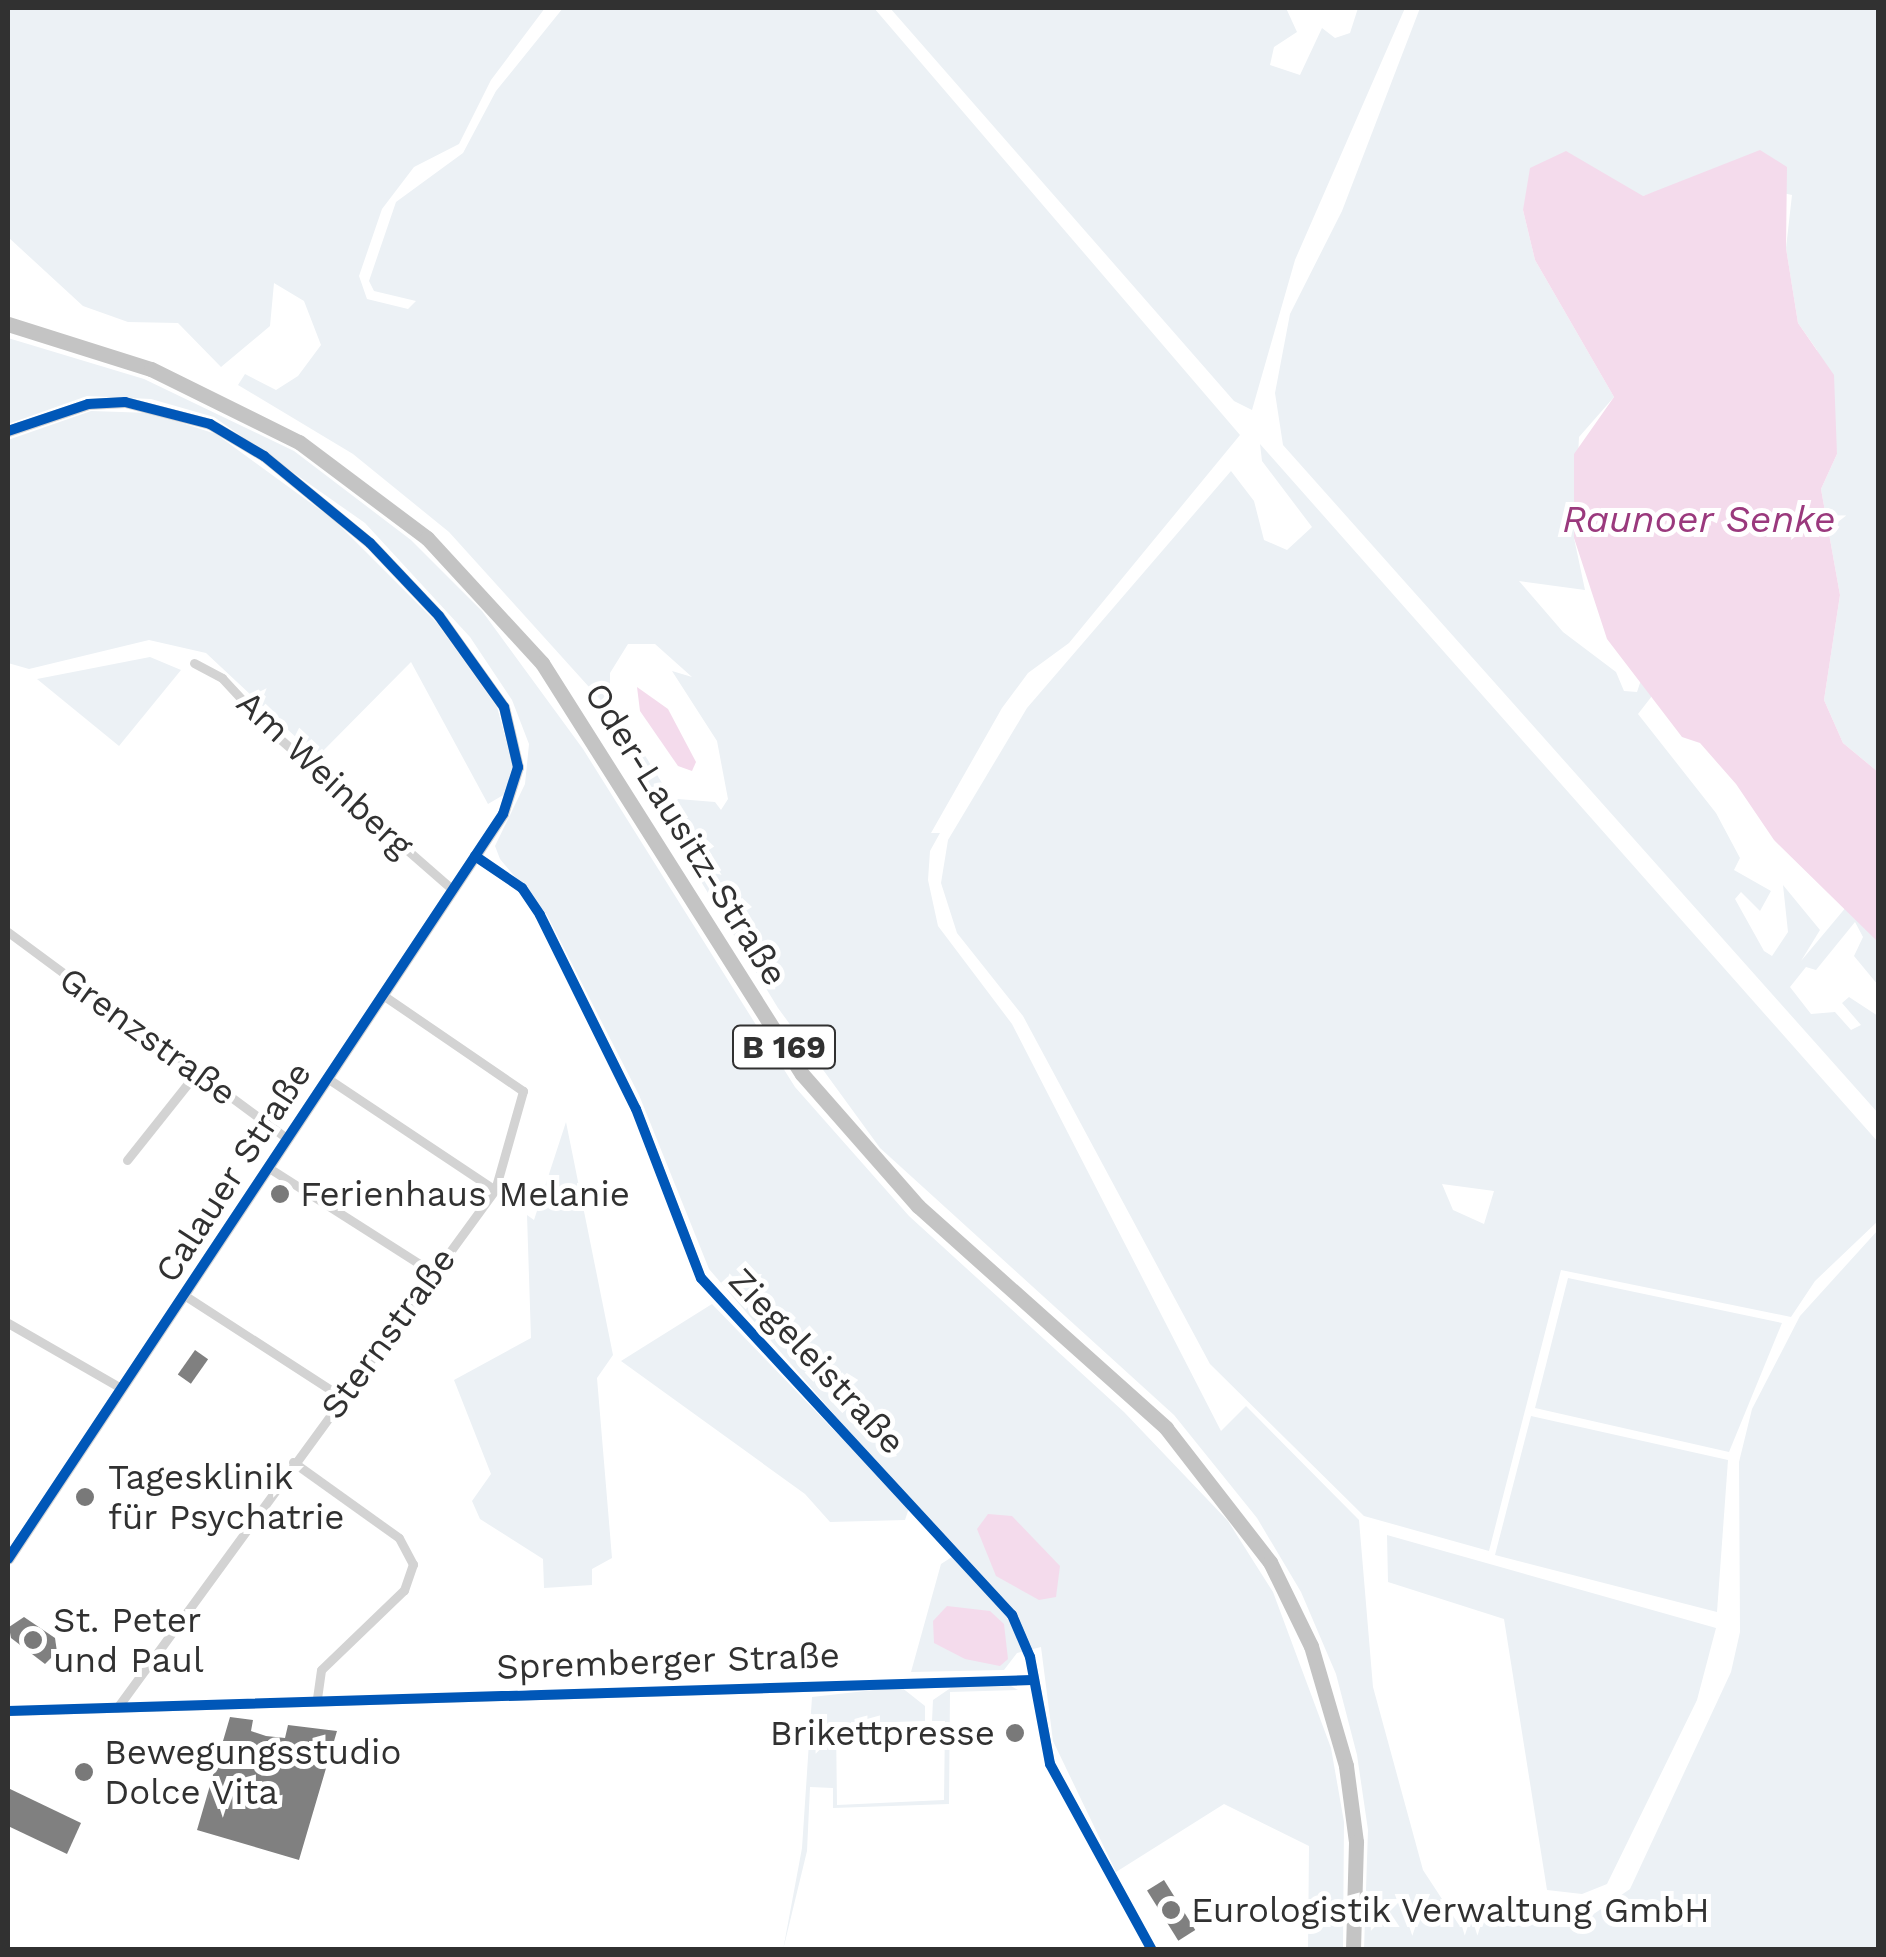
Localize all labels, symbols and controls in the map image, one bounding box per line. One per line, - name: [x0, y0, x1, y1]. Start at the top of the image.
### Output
- water label: Raunoer Senke: [1562, 497, 1836, 543]
- street label: Oder-Lausitz-Straße: [576, 675, 796, 993]
- street label: Am Weinberg: [228, 682, 422, 866]
- street label: Grenzstraße: [51, 958, 245, 1114]
- road number: B 169: [732, 1020, 836, 1074]
- street label: Calauer Straße: [146, 1054, 320, 1290]
- place label: Ferienhaus Melanie: [300, 1173, 630, 1215]
- marker: Ferienhaus Melanie: [269, 1183, 291, 1205]
- street label: Sternstraße: [312, 1239, 464, 1427]
- street label: Ziegeleistraße: [720, 1259, 914, 1463]
- place label: Tagesklinik für Psychatrie: [108, 1456, 345, 1538]
- marker: Tagesklinik für Psychatrie: [72, 1484, 98, 1510]
- place label: St. Peter und Paul: [53, 1599, 204, 1681]
- marker: St. Peter und Paul: [22, 1629, 44, 1651]
- street label: Spremberger Straße: [495, 1634, 841, 1688]
- place label: Brikettpresse: [770, 1712, 995, 1754]
- marker: Brikettpresse: [1004, 1722, 1026, 1744]
- place label: Bewegungsstudio Dolce Vita: [104, 1731, 401, 1813]
- marker: Bewegungsstudio Dolce Vita: [73, 1761, 95, 1783]
- place label: Eurologistik Verwaltung GmbH: [1191, 1889, 1712, 1931]
- marker: Eurologistik Verwaltung GmbH: [1160, 1899, 1182, 1921]

